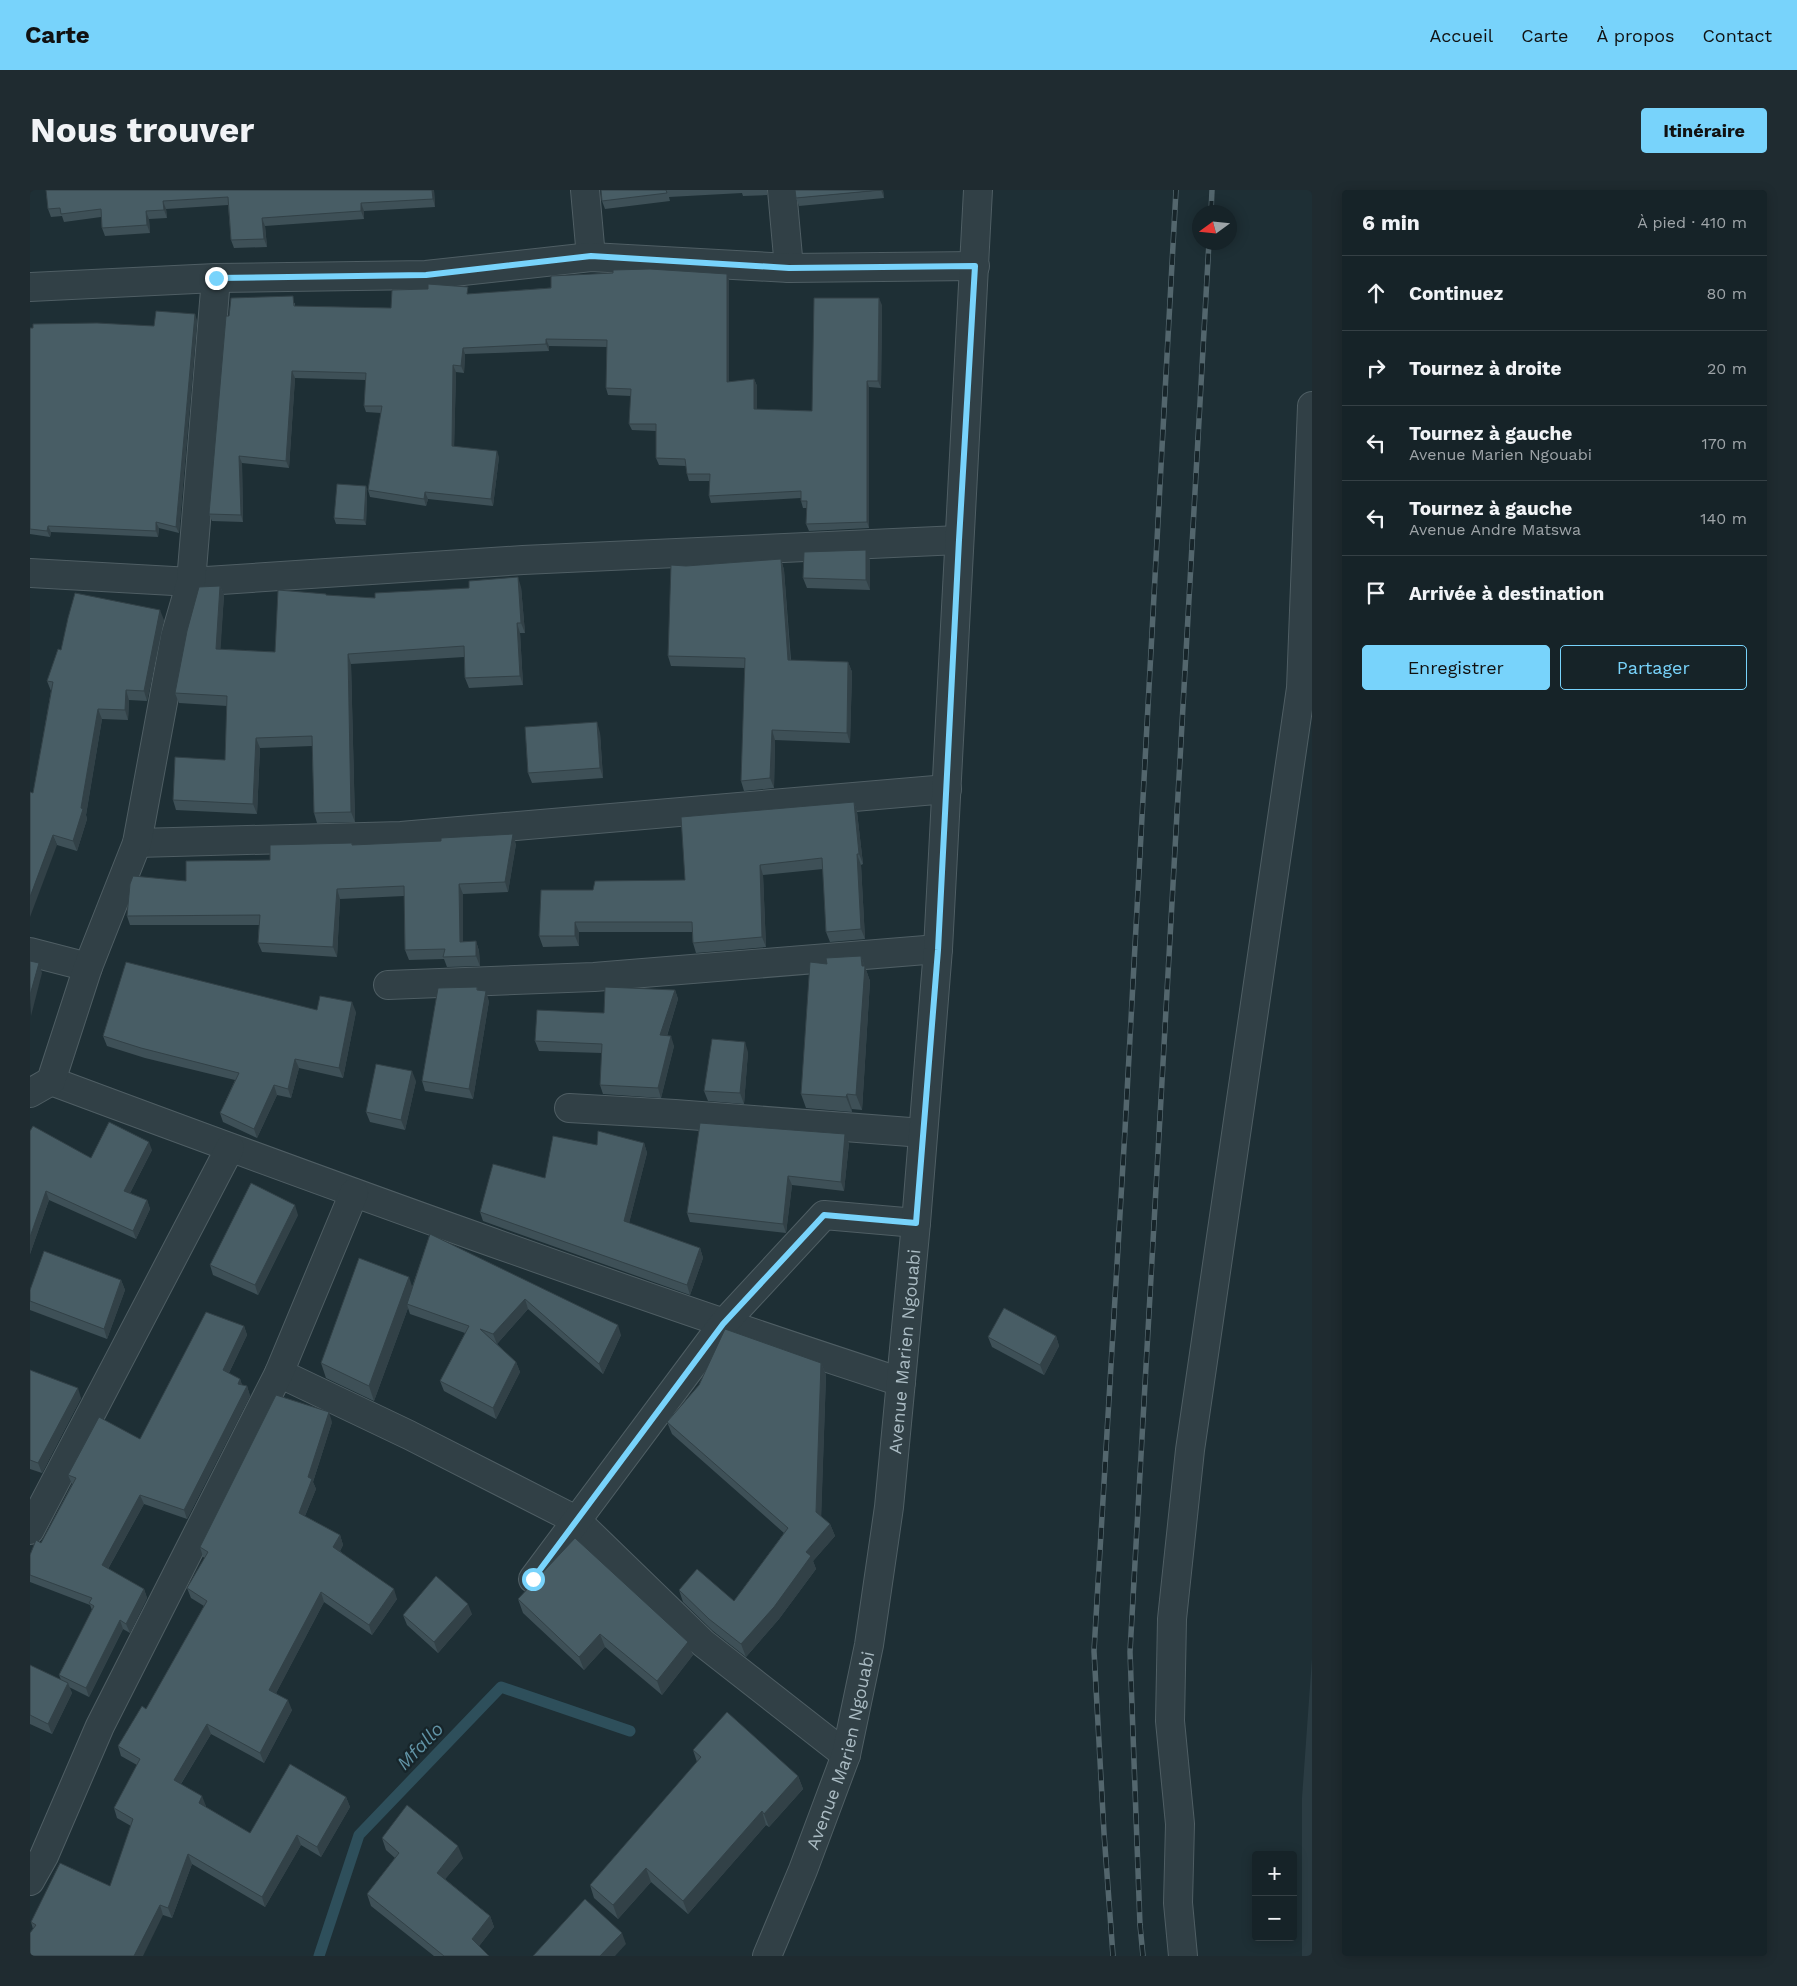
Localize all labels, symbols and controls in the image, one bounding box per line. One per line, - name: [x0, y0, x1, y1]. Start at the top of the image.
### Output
- text: Carte: [25, 21, 90, 49]
- text: Accueil: [1430, 25, 1493, 46]
- text: Carte: [1521, 25, 1568, 46]
- text: À propos: [1596, 25, 1674, 46]
- text: Contact: [1702, 25, 1772, 46]
- button: Itinéraire: [1641, 108, 1767, 153]
- text: Nous trouver: [30, 109, 254, 151]
- north arrow: [1192, 205, 1237, 250]
- text: 6 min: [1362, 210, 1420, 235]
- text: À pied · 410 m: [1637, 213, 1747, 232]
- route end: [205, 267, 228, 290]
- icon: ahead: [1362, 279, 1390, 307]
- text: Continuez: [1409, 282, 1503, 305]
- text: 80 m: [1706, 284, 1747, 303]
- icon: right: [1362, 354, 1390, 382]
- text: Tournez à droite: [1409, 357, 1561, 380]
- text: 20 m: [1707, 359, 1747, 378]
- text: Tournez à gauche: [1409, 422, 1572, 445]
- icon: left: [1362, 429, 1390, 457]
- text: 170 m: [1701, 434, 1747, 453]
- text: Avenue Marien Ngouabi: [1409, 445, 1592, 464]
- text: Tournez à gauche: [1409, 497, 1572, 520]
- icon: left: [1362, 504, 1390, 532]
- text: 140 m: [1700, 509, 1747, 528]
- text: Avenue Andre Matswa: [1409, 520, 1581, 539]
- icon: arrive: [1362, 579, 1390, 607]
- text: Arrivée à destination: [1409, 582, 1604, 605]
- button: Enregistrer: [1362, 645, 1550, 690]
- button: Partager: [1560, 645, 1747, 690]
- street label: Avenue Marien Ngouabi: [884, 1248, 924, 1455]
- route start: [522, 1568, 545, 1591]
- street label: Avenue Marien Ngouabi: [801, 1649, 878, 1852]
- water label: Mfallo: [392, 1717, 448, 1775]
- map controls: [1252, 1851, 1297, 1941]
- button: +: [1252, 1851, 1297, 1896]
- button: −: [1252, 1896, 1297, 1941]

